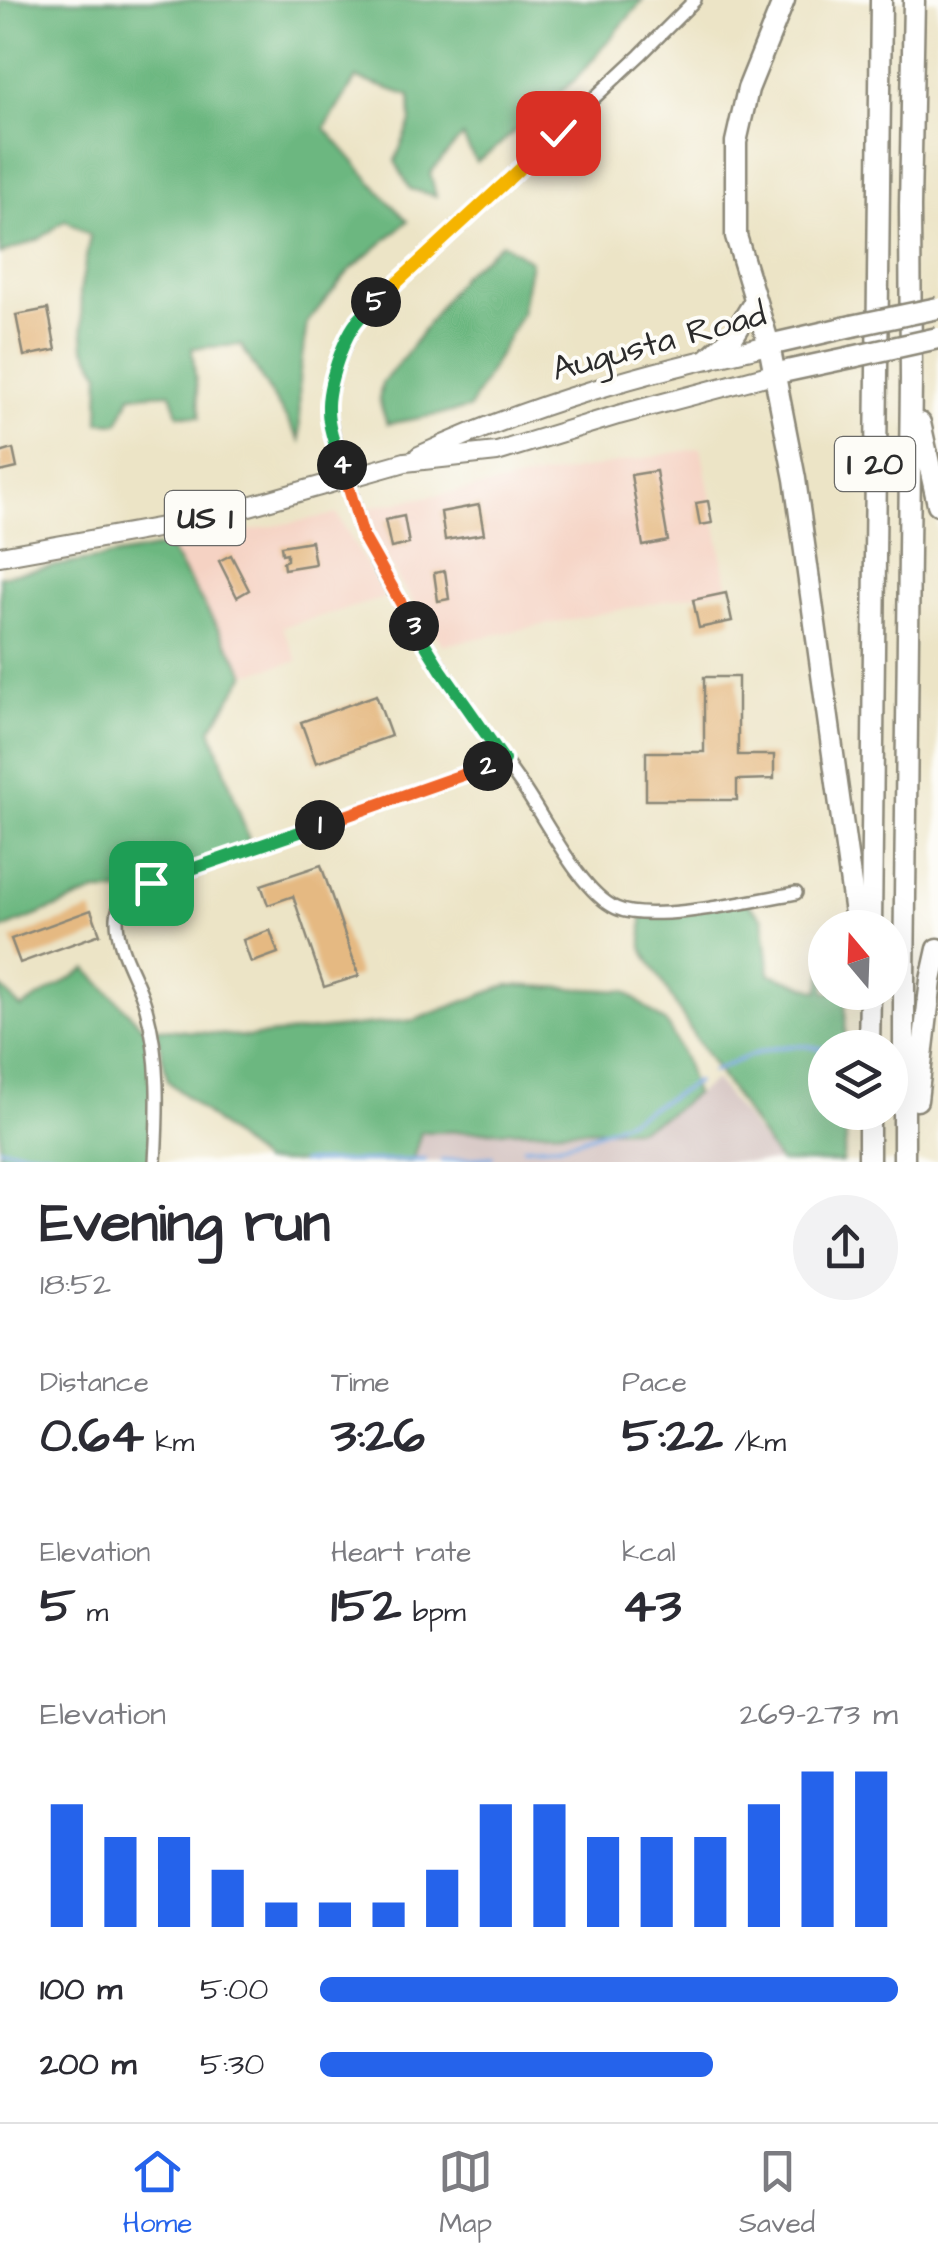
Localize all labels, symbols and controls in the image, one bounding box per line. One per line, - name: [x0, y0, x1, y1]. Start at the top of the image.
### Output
- pin: [516, 91, 601, 176]
- icon: check: [531, 106, 586, 161]
- pin: 5: [351, 277, 401, 327]
- text: 5: [366, 282, 386, 321]
- street label: Augusta Road: [546, 290, 772, 396]
- road number: I 20: [835, 437, 915, 491]
- pin: 4: [317, 440, 367, 490]
- text: 4: [332, 445, 352, 484]
- road number: US 1: [165, 491, 245, 545]
- pin: 3: [389, 601, 439, 651]
- text: 3: [407, 606, 421, 645]
- pin: 2: [463, 741, 513, 791]
- text: 2: [480, 746, 496, 785]
- pin: 1: [295, 800, 345, 850]
- text: 1: [318, 805, 322, 844]
- pin: [109, 841, 194, 926]
- icon: arrive: [124, 856, 179, 911]
- north arrow: [808, 910, 908, 1010]
- map controls: [808, 910, 908, 1130]
- button: layers: [808, 1030, 908, 1130]
- text: Evening run: [40, 1186, 330, 1262]
- button: share: [793, 1195, 898, 1300]
- text: 18:52: [40, 1262, 111, 1307]
- text: Distance: [40, 1363, 149, 1402]
- text: Time: [331, 1363, 390, 1402]
- text: Pace: [622, 1363, 687, 1402]
- text: 0.64: [40, 1402, 144, 1471]
- text: 3:26: [331, 1402, 425, 1471]
- text: 5:22: [622, 1402, 723, 1471]
- text: km: [144, 1423, 194, 1462]
- text: /km: [723, 1423, 786, 1462]
- text: Elevation: [40, 1533, 150, 1572]
- text: Heart rate: [331, 1533, 472, 1572]
- text: kcal: [622, 1533, 676, 1572]
- text: 5: [40, 1572, 75, 1641]
- text: 152: [331, 1572, 401, 1641]
- text: 43: [622, 1572, 681, 1641]
- text: m: [75, 1593, 108, 1632]
- text: bpm: [401, 1593, 466, 1632]
- text: Elevation: [40, 1692, 166, 1737]
- text: 269–273 m: [739, 1692, 898, 1737]
- text: 100 m: [40, 1967, 122, 2012]
- text: 5:00: [200, 1967, 268, 2012]
- text: 200 m: [40, 2042, 136, 2087]
- text: 5:30: [200, 2042, 264, 2087]
- tab: Home: [123, 2144, 193, 2243]
- tab: Map: [438, 2144, 493, 2243]
- tab: Saved: [739, 2144, 815, 2243]

